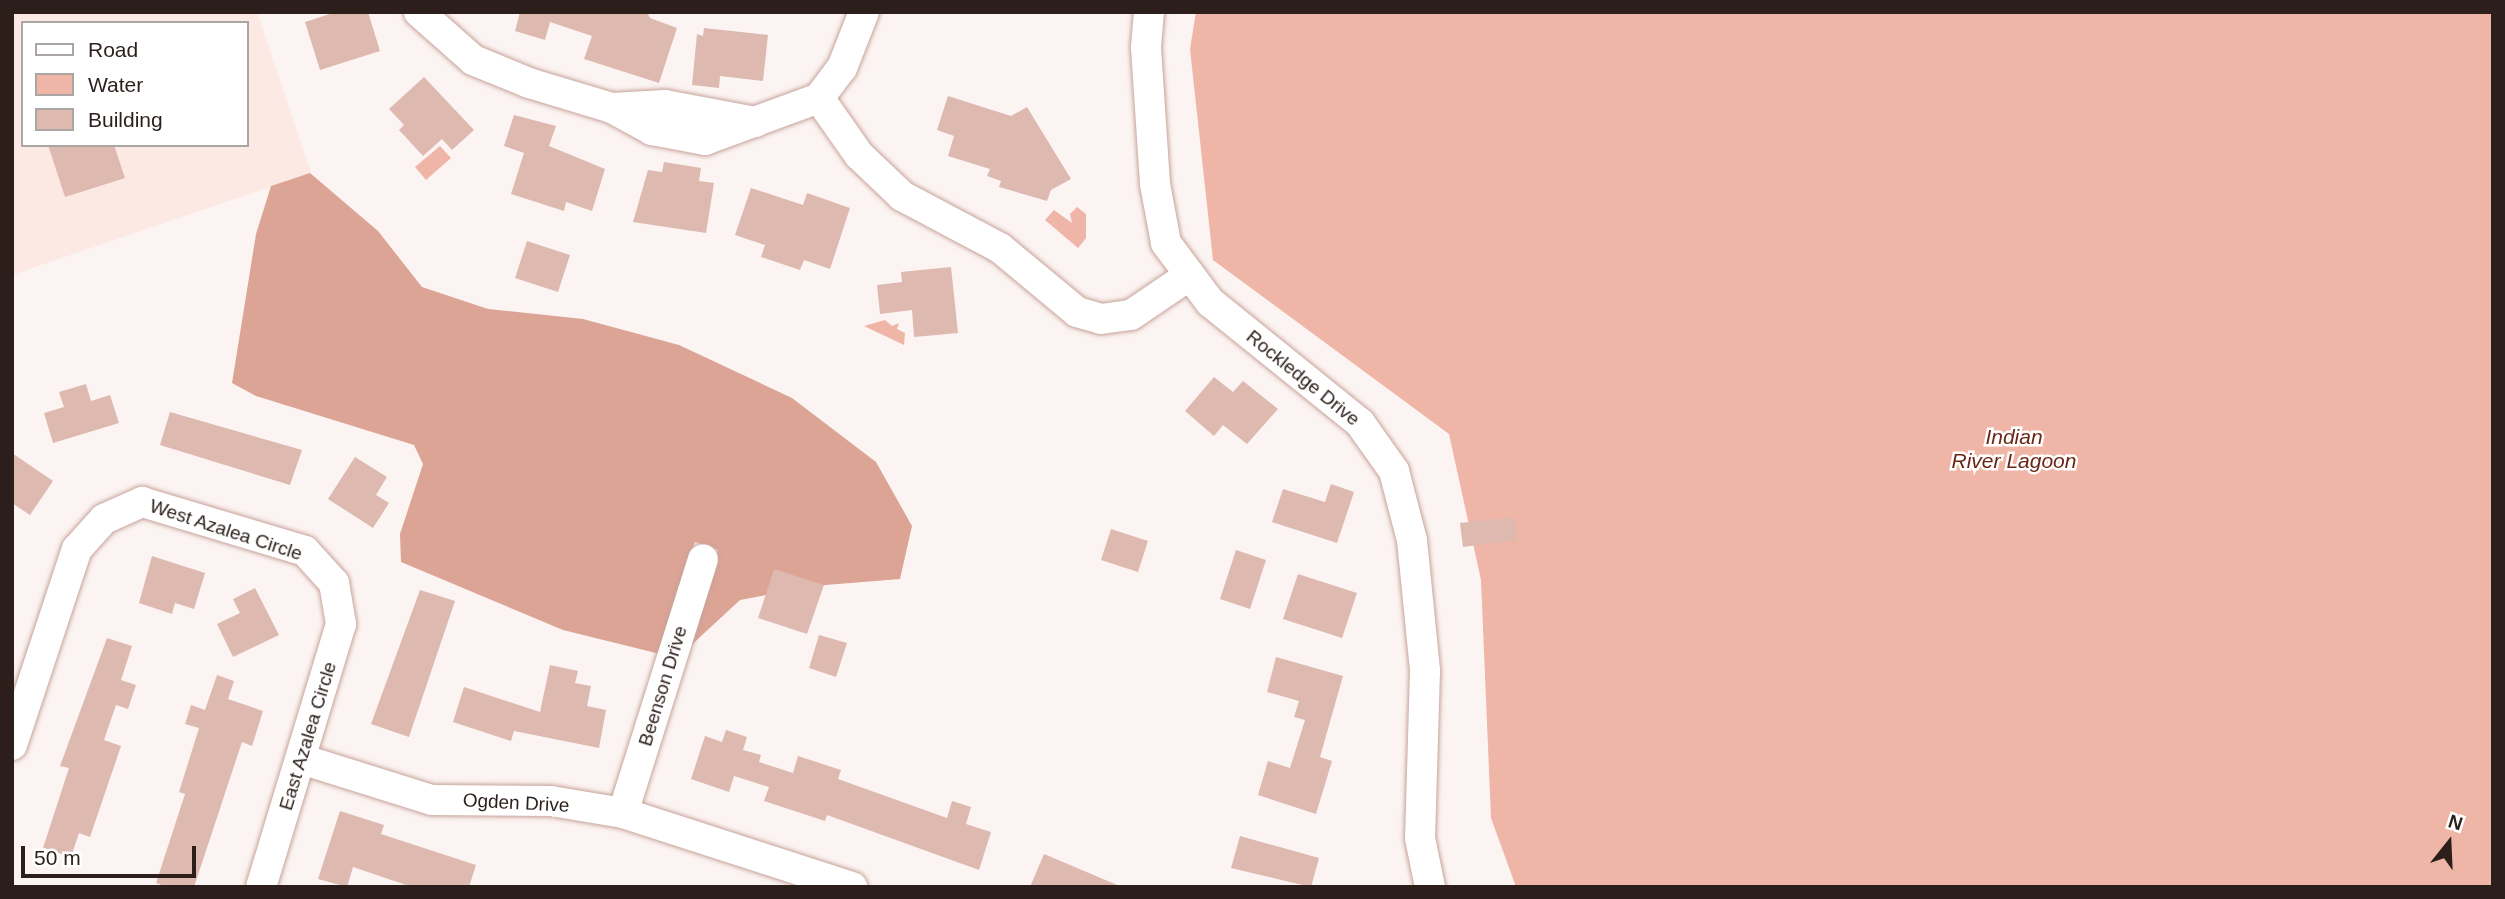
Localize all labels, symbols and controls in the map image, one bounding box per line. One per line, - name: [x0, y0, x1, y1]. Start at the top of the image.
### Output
- legend: [21, 21, 248, 147]
- text: Road: [88, 38, 138, 61]
- text: Water: [88, 73, 143, 96]
- text: Building: [88, 108, 163, 131]
- street label: Rockledge Drive: [1242, 325, 1364, 431]
- water label: Indian River Lagoon: [1952, 424, 2076, 474]
- street label: West Azalea Circle: [146, 494, 306, 566]
- street label: Beenson Drive: [634, 623, 692, 749]
- street label: East Azalea Circle: [274, 658, 342, 814]
- street label: Ogden Drive: [462, 789, 570, 817]
- north arrow: [2414, 808, 2484, 878]
- text: N: [2446, 810, 2465, 835]
- scale bar: [24, 832, 200, 876]
- text: 50 m: [34, 846, 81, 869]

